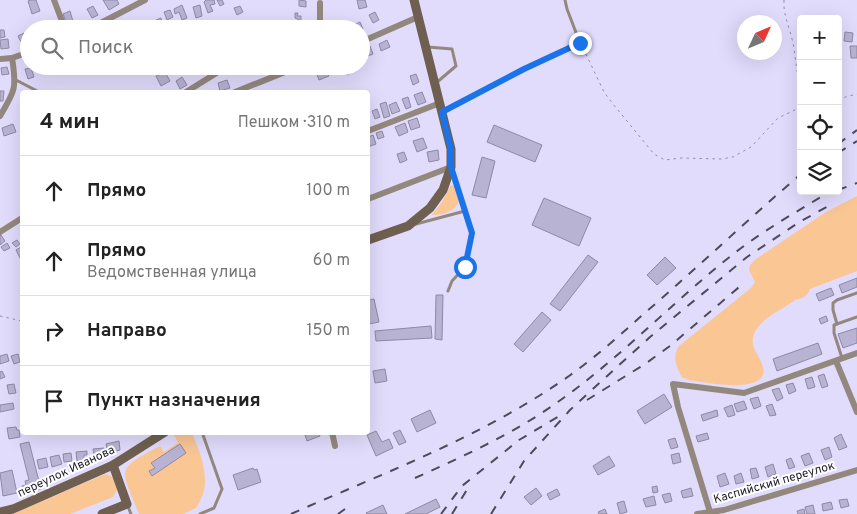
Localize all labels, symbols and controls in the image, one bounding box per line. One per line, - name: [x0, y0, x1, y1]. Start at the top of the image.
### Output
- north arrow: [737, 15, 782, 60]
- map controls: [797, 15, 842, 195]
- button: +: [797, 15, 842, 60]
- search box: [20, 20, 370, 75]
- route end: [569, 32, 592, 55]
- icon: search: [38, 34, 66, 62]
- text: Поиск: [78, 36, 134, 60]
- button: −: [797, 60, 842, 105]
- button: locate: [797, 105, 842, 150]
- text: 4 мин: [40, 109, 100, 136]
- text: Пешком · 310 m: [238, 113, 350, 133]
- button: layers: [797, 150, 842, 195]
- icon: ahead: [40, 177, 68, 205]
- text: Прямо: [87, 179, 146, 203]
- text: 100 m: [306, 181, 350, 201]
- text: Прямо: [87, 239, 146, 263]
- icon: ahead: [40, 247, 68, 275]
- text: 60 m: [313, 251, 350, 271]
- route start: [454, 256, 477, 279]
- text: Ведомственная улица: [87, 263, 256, 283]
- icon: right: [40, 317, 68, 345]
- text: Направо: [87, 319, 167, 343]
- text: 150 m: [307, 321, 350, 341]
- icon: arrive: [40, 387, 68, 415]
- text: Пункт назначения: [87, 389, 261, 413]
- street label: переулок Иванова: [15, 442, 118, 501]
- street label: Каспийский переулок: [712, 458, 837, 508]

